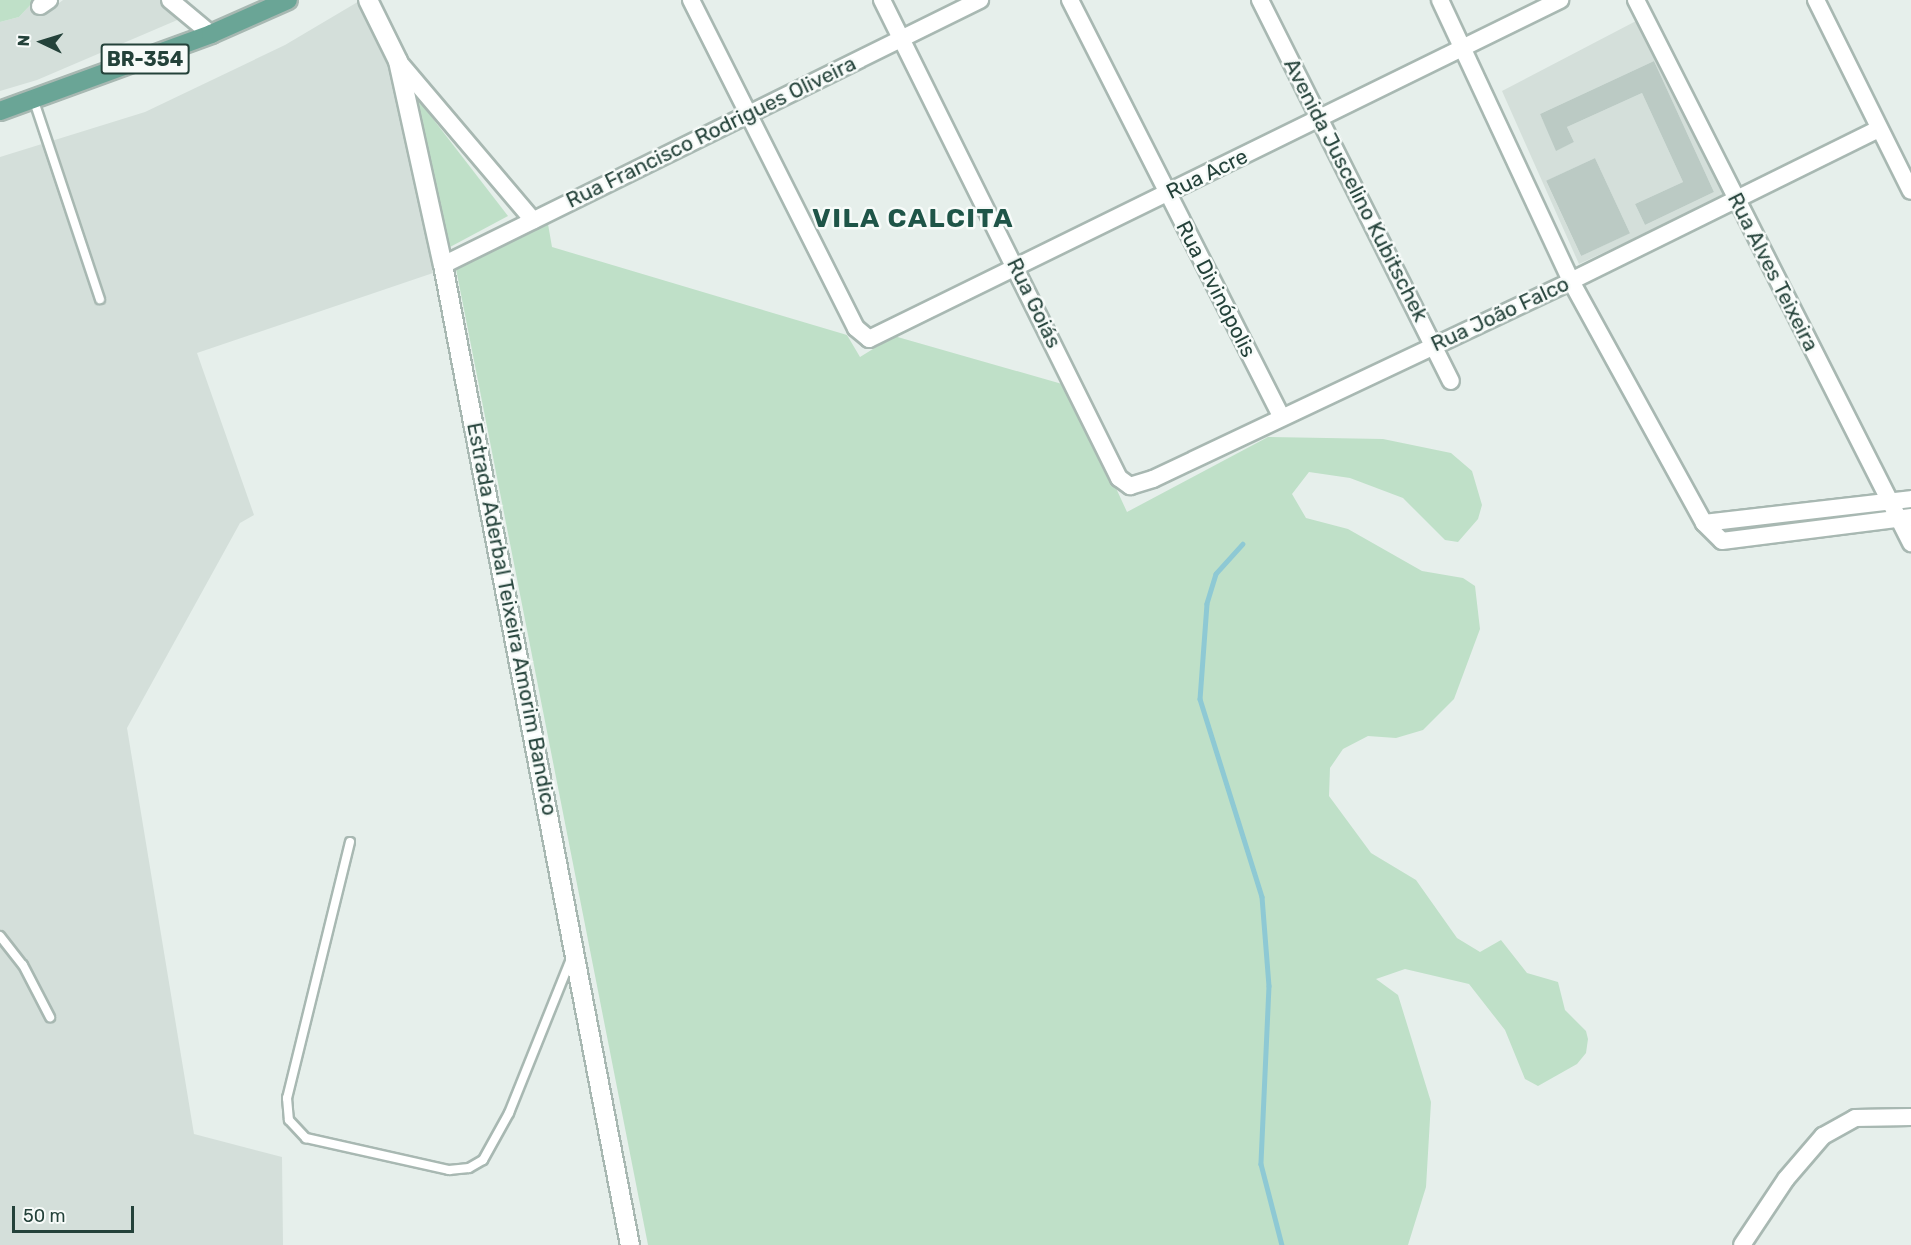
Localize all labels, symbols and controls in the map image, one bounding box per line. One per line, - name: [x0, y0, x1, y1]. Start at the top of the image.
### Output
- north arrow: [12, 12, 72, 72]
- text: N: [14, 34, 33, 47]
- road number: BR-354: [100, 42, 190, 76]
- street label: Rua Francisco Rodrigues Oliveira: [562, 51, 860, 213]
- street label: Avenida Juscelino Kubitschek: [1279, 54, 1433, 326]
- street label: Rua Acre: [1162, 143, 1252, 205]
- street label: Rua Alves Teixeira: [1722, 188, 1824, 356]
- district label: VILA CALCITA: [812, 203, 1014, 235]
- street label: Rua Divinópolis: [1171, 217, 1261, 361]
- street label: Rua Goiás: [1001, 254, 1067, 352]
- street label: Rua João Falco: [1427, 271, 1573, 357]
- street label: Estrada Aderbal Teixeira Amorim Bandico: [461, 420, 563, 818]
- scale bar: [15, 1194, 136, 1232]
- text: 50 m: [23, 1205, 66, 1227]

